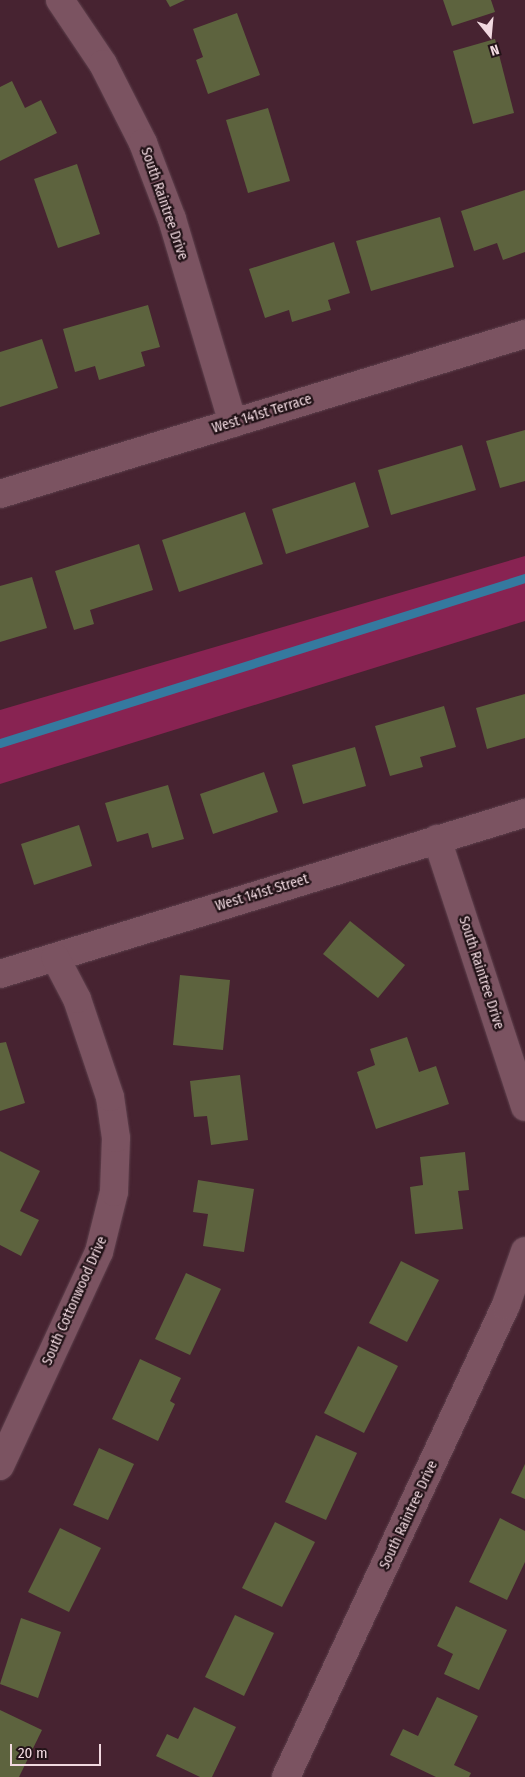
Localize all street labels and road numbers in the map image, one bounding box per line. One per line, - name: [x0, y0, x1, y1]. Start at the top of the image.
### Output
- street label: South Raintree Drive: [137, 145, 191, 263]
- street label: West 141st Terrace: [210, 391, 314, 437]
- street label: West 141st Street: [213, 871, 311, 915]
- street label: South Raintree Drive: [455, 914, 507, 1032]
- street label: South Cottonwood Drive: [39, 1234, 111, 1368]
- street label: South Raintree Drive: [376, 1458, 442, 1572]

